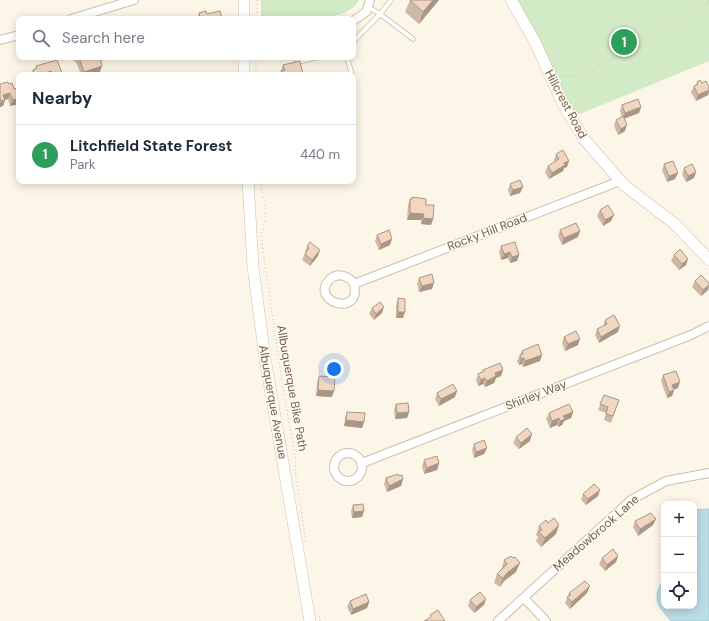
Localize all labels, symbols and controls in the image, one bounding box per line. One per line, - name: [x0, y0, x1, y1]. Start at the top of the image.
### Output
- search box: [16, 16, 356, 60]
- icon: search: [30, 27, 52, 49]
- pin: 1: [611, 27, 637, 57]
- text: Search here: [62, 28, 145, 48]
- street label: Hillcrest Road: [541, 67, 591, 141]
- text: Nearby: [32, 87, 92, 109]
- text: Litchfield State Forest: [70, 136, 232, 156]
- text: 1: [43, 146, 47, 163]
- text: 440 m: [300, 146, 340, 163]
- text: Park: [70, 156, 96, 173]
- street label: Rocky Hill Road: [445, 209, 529, 255]
- street label: Allbuquerque Bike Path: [273, 324, 311, 452]
- street label: Albuquerque Avenue: [255, 344, 291, 461]
- your location: [324, 359, 344, 379]
- street label: Shirley Way: [503, 376, 569, 414]
- street label: Meadowbrook Lane: [550, 491, 642, 575]
- map controls: [661, 501, 697, 609]
- button: +: [661, 501, 697, 537]
- button: −: [661, 537, 697, 573]
- button: locate: [661, 573, 697, 609]

